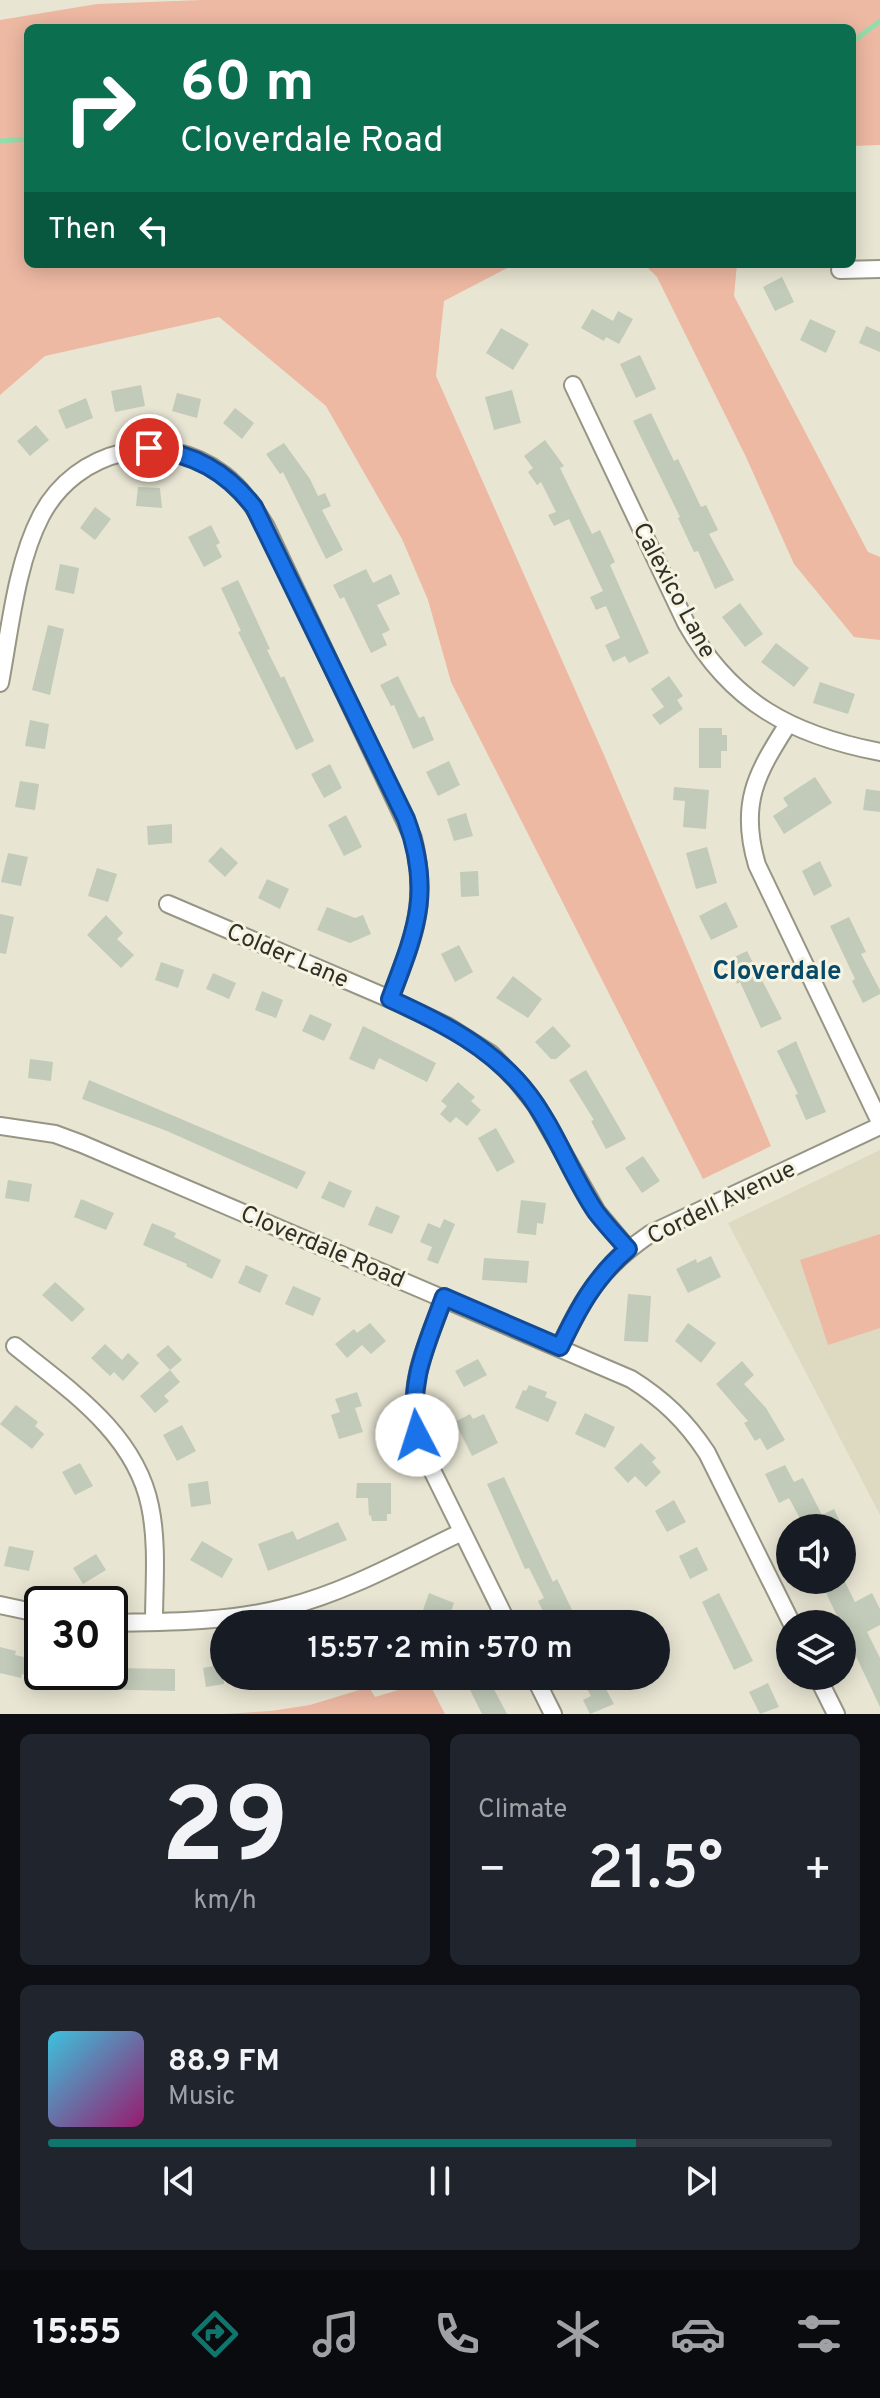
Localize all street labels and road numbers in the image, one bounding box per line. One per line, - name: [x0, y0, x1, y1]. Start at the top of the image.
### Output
- street label: Calexico Lane: [625, 518, 722, 664]
- street label: Colder Lane: [221, 918, 353, 996]
- street label: Cordell Avenue: [643, 1155, 801, 1253]
- street label: Cloverdale Road: [236, 1200, 409, 1296]

